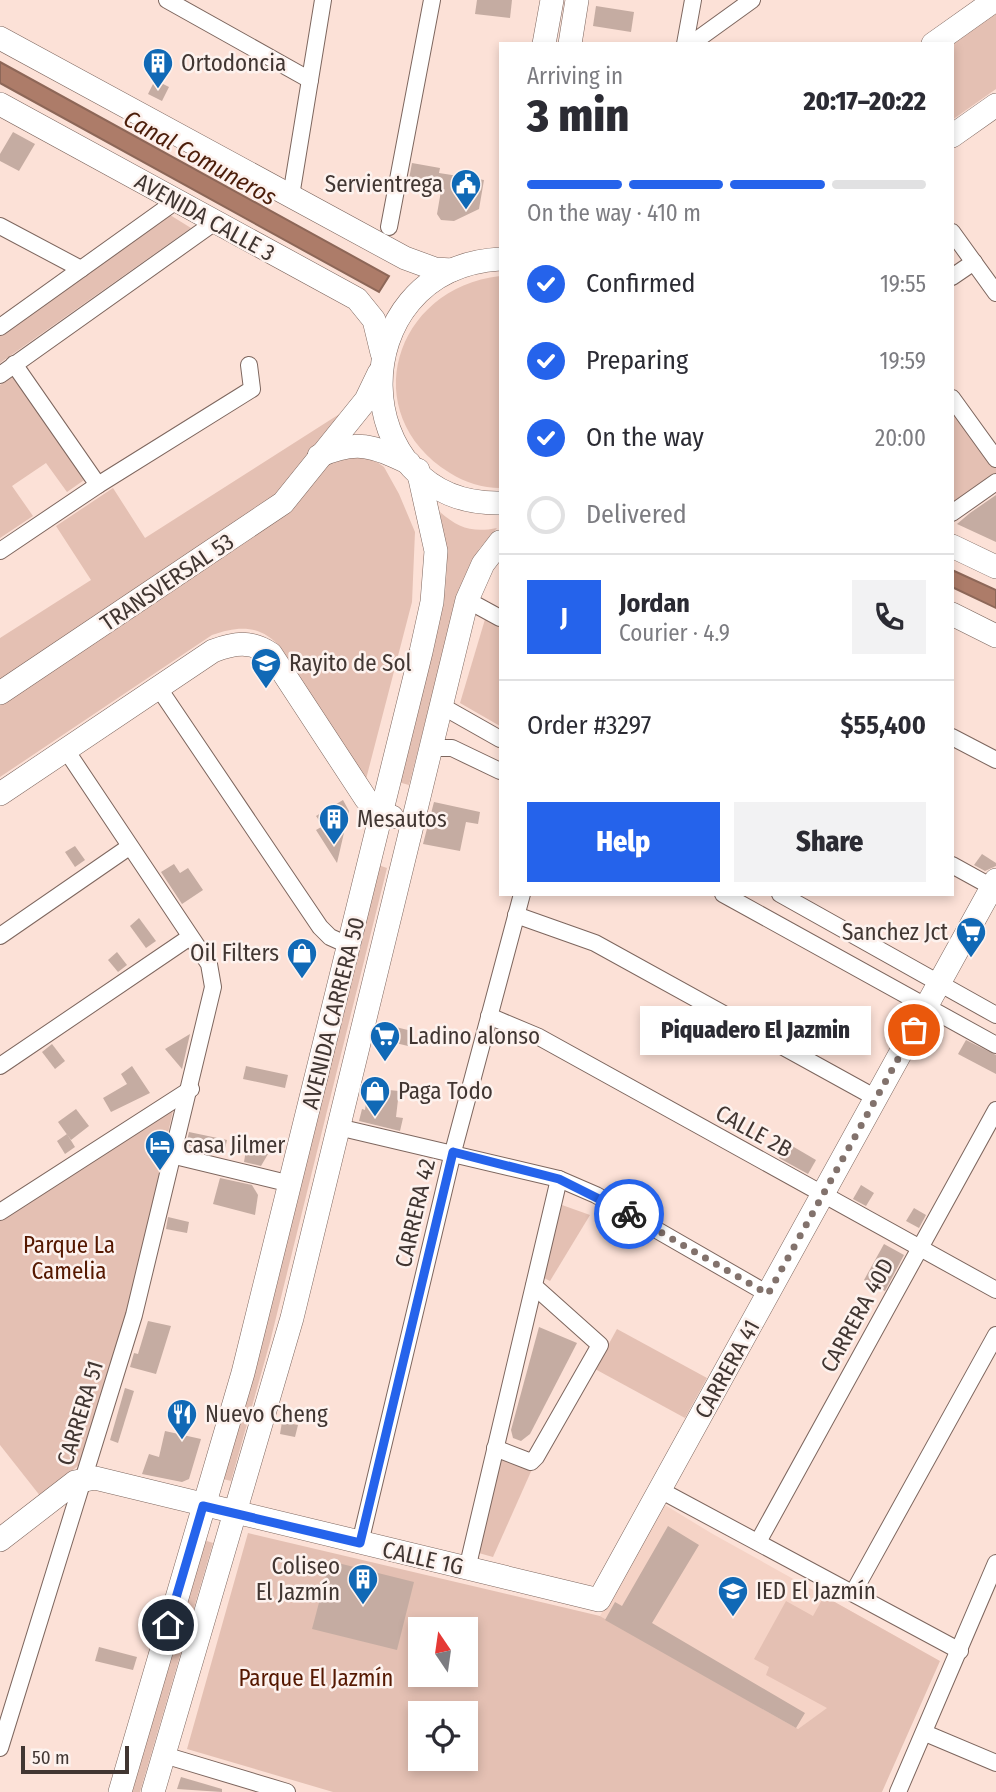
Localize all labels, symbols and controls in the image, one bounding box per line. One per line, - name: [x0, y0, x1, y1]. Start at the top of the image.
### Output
- building icon: Ortodoncia: [141, 46, 175, 90]
- place label: Ortodoncia: [181, 49, 286, 77]
- text: Arriving in: [527, 62, 623, 90]
- text: 20:17–20:22: [803, 86, 926, 117]
- text: 3 min: [527, 88, 629, 143]
- water label: Canal Comuneros: [119, 105, 281, 211]
- street label: AVENIDA CALLE 3: [130, 167, 280, 267]
- public building icon: Servientrega: [449, 167, 483, 211]
- place label: Servientrega: [325, 170, 443, 198]
- text: On the way · 410 m: [527, 199, 701, 227]
- icon: check: [527, 265, 565, 303]
- text: Confirmed: [586, 268, 696, 299]
- text: 19:55: [880, 270, 926, 298]
- icon: check: [527, 342, 565, 380]
- text: Preparing: [586, 345, 688, 376]
- text: 19:59: [879, 347, 926, 375]
- icon: check: [527, 419, 565, 457]
- text: On the way: [586, 422, 704, 453]
- text: 20:00: [875, 424, 926, 452]
- text: Delivered: [586, 499, 687, 530]
- street label: TRANSVERSAL 53: [95, 527, 239, 637]
- button: phone: [852, 580, 926, 654]
- text: Jordan: [619, 588, 690, 619]
- text: J: [560, 602, 568, 633]
- text: Courier · 4.9: [619, 619, 730, 647]
- school or university icon: Rayito de Sol: [249, 646, 283, 690]
- place label: Rayito de Sol: [289, 649, 412, 677]
- text: Order #3297: [527, 710, 651, 741]
- text: $55,400: [841, 710, 926, 741]
- building icon: Mesautos: [317, 802, 351, 846]
- button: Help: [527, 802, 720, 882]
- button: Share: [734, 802, 926, 882]
- place label: Mesautos: [357, 805, 447, 833]
- street label: AVENIDA CARRERA 50: [296, 914, 370, 1112]
- supermarket icon: Sanchez Jct: [954, 915, 988, 959]
- place label: Sanchez Jct: [842, 918, 948, 946]
- shop icon: Oil Filters: [285, 936, 319, 980]
- place label: Oil Filters: [190, 939, 279, 967]
- pin: [884, 1000, 944, 1060]
- callout: Piquadero El Jazmin: [641, 1006, 872, 1054]
- icon: bag: [895, 1011, 933, 1049]
- text: Piquadero El Jazmin: [661, 1016, 850, 1044]
- supermarket icon: Ladino alonso: [368, 1019, 402, 1063]
- place label: Ladino alonso: [408, 1022, 540, 1050]
- shop icon: Paga Todo: [358, 1074, 392, 1118]
- place label: Paga Todo: [398, 1077, 493, 1105]
- street label: CALLE 2B: [711, 1099, 797, 1163]
- hotel icon: casa Jilmer: [143, 1128, 177, 1172]
- place label: casa Jilmer: [183, 1131, 285, 1159]
- street label: CARRERA 42: [389, 1156, 441, 1270]
- courier: [594, 1179, 664, 1249]
- icon: bike: [610, 1195, 648, 1233]
- park label: Parque La Camelia: [23, 1231, 115, 1285]
- street label: CARRERA 40D: [814, 1253, 900, 1377]
- street label: CARRERA 41: [688, 1315, 766, 1423]
- street label: CARRERA 51: [51, 1357, 109, 1469]
- restaurant icon: Nuevo Cheng: [165, 1397, 199, 1441]
- place label: Nuevo Cheng: [205, 1400, 328, 1428]
- street label: CALLE 1G: [380, 1535, 466, 1581]
- place label: Coliseo El Jazmín: [256, 1552, 340, 1606]
- building icon: Coliseo El Jazmín: [346, 1562, 380, 1606]
- school or university icon: IED El Jazmín: [716, 1574, 750, 1618]
- place label: IED El Jazmín: [756, 1577, 876, 1605]
- pin: [138, 1595, 198, 1655]
- icon: home: [149, 1606, 187, 1644]
- north arrow: [408, 1617, 478, 1687]
- map controls: [408, 1617, 478, 1771]
- park label: Parque El Jazmín: [239, 1664, 393, 1692]
- button: locate: [408, 1701, 478, 1771]
- scale bar: [21, 1743, 130, 1775]
- text: 50 m: [32, 1746, 70, 1769]

